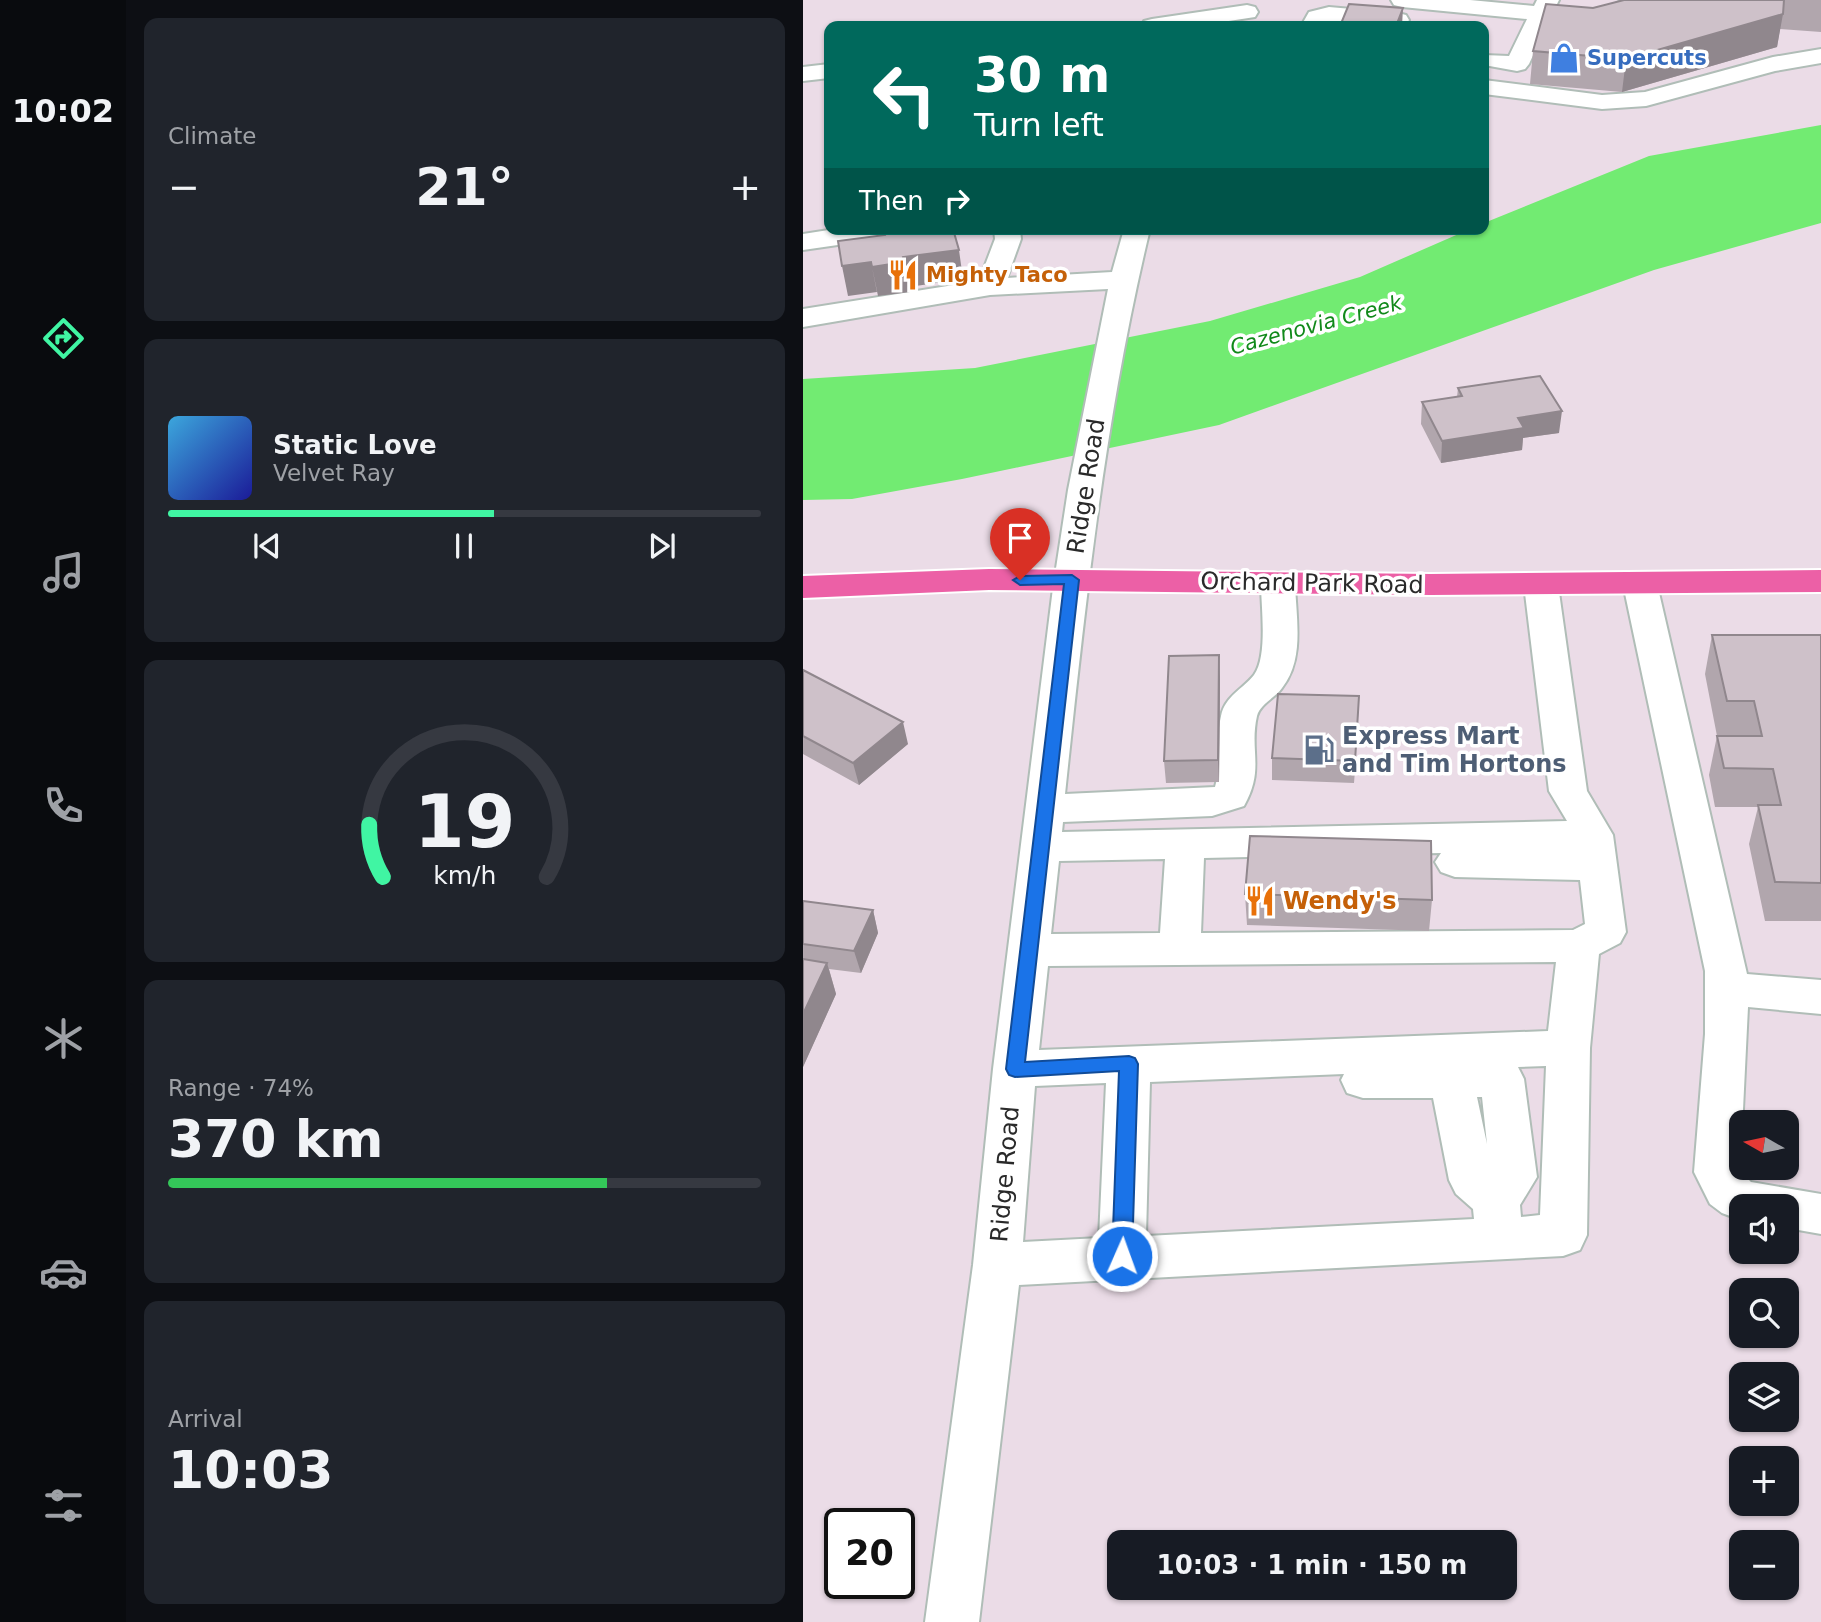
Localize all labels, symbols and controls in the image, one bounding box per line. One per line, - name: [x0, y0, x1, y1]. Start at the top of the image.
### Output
- shop icon: Supercuts: [1547, 41, 1581, 75]
- place label: Supercuts: [1587, 46, 1707, 70]
- text: 30 m: [974, 47, 1110, 104]
- icon: left: [859, 49, 950, 140]
- text: 10:02: [12, 92, 114, 130]
- text: Turn left: [974, 106, 1104, 144]
- text: Climate: [168, 123, 257, 149]
- text: 21°: [415, 157, 514, 217]
- text: −: [168, 165, 200, 209]
- text: +: [729, 165, 761, 209]
- icon: right: [938, 182, 976, 220]
- text: Then: [859, 186, 924, 216]
- restaurant icon: Mighty Taco: [886, 258, 920, 292]
- place label: Mighty Taco: [926, 263, 1068, 287]
- water label: Cazenovia Creek: [1228, 290, 1405, 359]
- icon: directions: [39, 314, 88, 363]
- street label: Ridge Road: [1062, 416, 1110, 556]
- text: Static Love: [273, 430, 437, 460]
- text: Velvet Ray: [273, 460, 395, 486]
- pin: [990, 508, 1050, 580]
- icon: arrive: [1001, 519, 1039, 557]
- icon: previous: [248, 527, 286, 565]
- icon: pause: [445, 527, 483, 565]
- icon: next: [643, 527, 681, 565]
- icon: music: [39, 548, 88, 597]
- street label: Orchard Park Road: [1200, 567, 1424, 599]
- place label: Express Mart and Tim Hortons: [1342, 722, 1567, 778]
- fuel station icon: Express Mart and Tim Hortons: [1302, 733, 1336, 767]
- text: 19: [414, 779, 515, 864]
- icon: phone: [39, 781, 88, 830]
- text: km/h: [433, 861, 496, 890]
- restaurant icon: Wendy's: [1243, 884, 1277, 918]
- place label: Wendy's: [1283, 887, 1396, 915]
- icon: climate: [39, 1014, 88, 1063]
- text: Range · 74%: [168, 1075, 314, 1101]
- street label: Ridge Road: [985, 1105, 1025, 1243]
- text: 370 km: [168, 1109, 383, 1169]
- north arrow: [1729, 1110, 1799, 1180]
- map controls: [1729, 1110, 1799, 1600]
- button: sound: [1729, 1194, 1799, 1264]
- position arrow: [1085, 1219, 1159, 1293]
- icon: car: [39, 1248, 88, 1297]
- button: search: [1729, 1278, 1799, 1348]
- button: layers: [1729, 1362, 1799, 1432]
- text: Arrival: [168, 1406, 243, 1432]
- text: 10:03: [168, 1440, 334, 1500]
- button: +: [1729, 1446, 1799, 1516]
- icon: filters: [39, 1481, 88, 1530]
- speed limit sign: 20: [824, 1508, 915, 1599]
- button: −: [1729, 1530, 1799, 1600]
- text: 10:03 · 1 min · 150 m: [1157, 1550, 1467, 1580]

